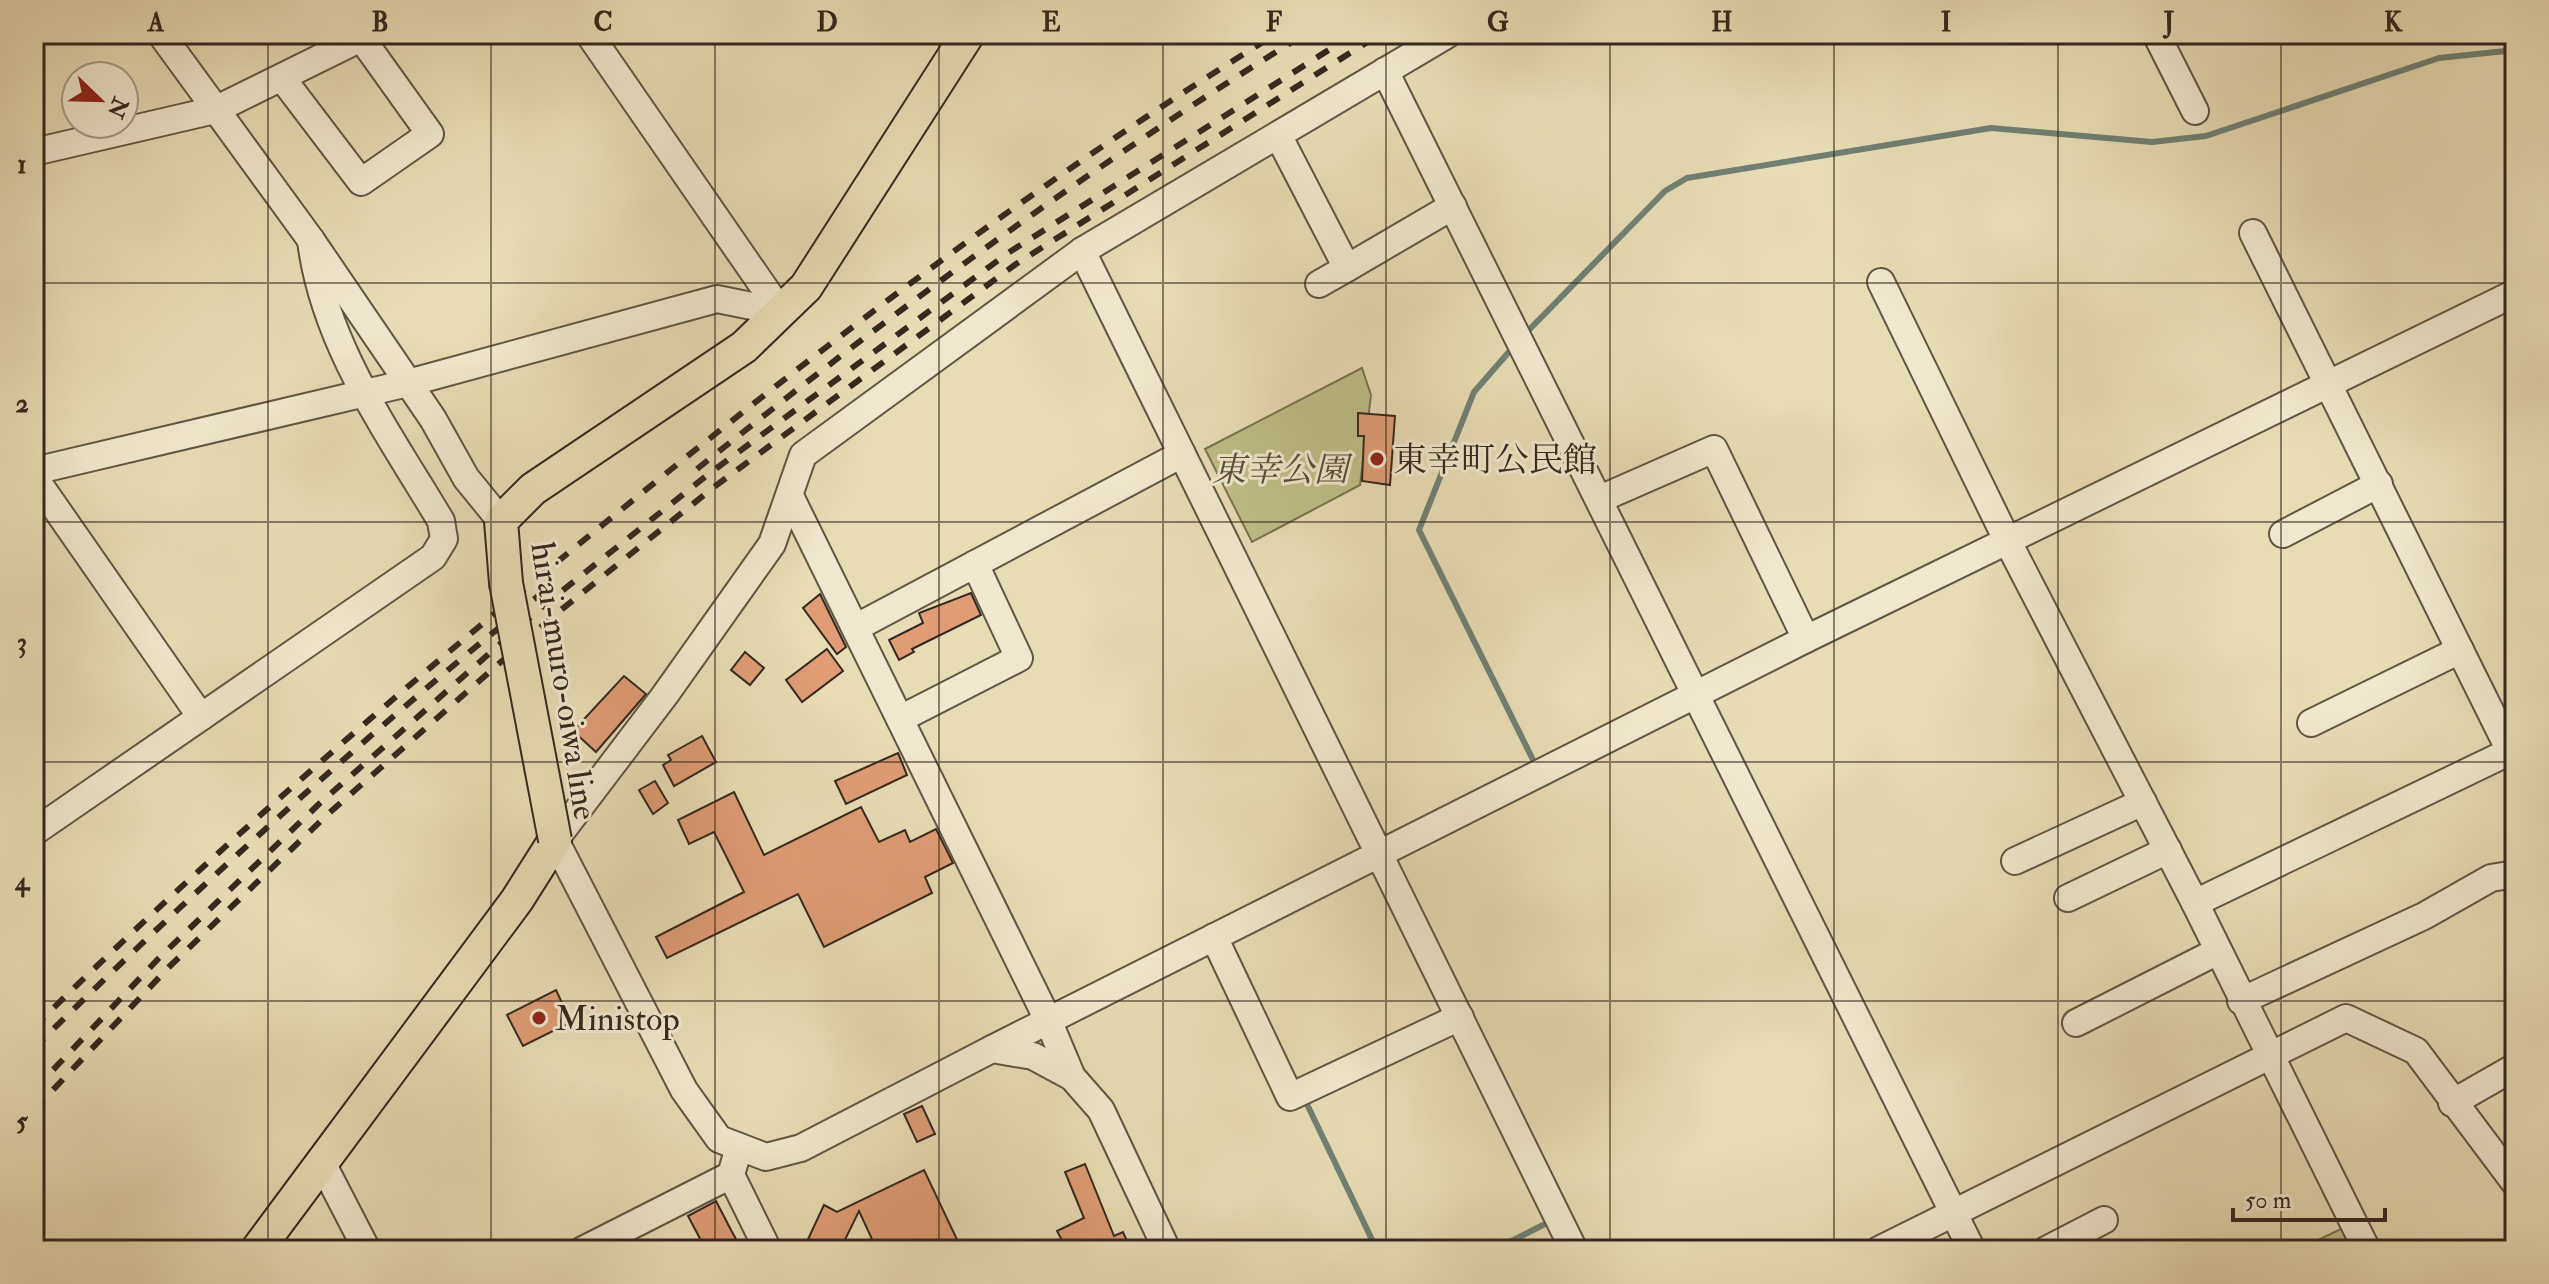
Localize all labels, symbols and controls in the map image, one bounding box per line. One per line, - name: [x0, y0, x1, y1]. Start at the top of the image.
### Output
- text: A: [147, 7, 165, 39]
- text: B: [371, 7, 389, 39]
- text: C: [593, 7, 613, 39]
- text: D: [816, 7, 838, 39]
- text: E: [1042, 7, 1061, 39]
- text: F: [1266, 7, 1283, 39]
- text: G: [1487, 7, 1509, 39]
- text: H: [1711, 7, 1733, 39]
- text: I: [1941, 7, 1951, 39]
- text: J: [2162, 7, 2175, 39]
- text: K: [2384, 7, 2403, 39]
- north arrow: [60, 60, 140, 140]
- text: N: [101, 92, 135, 122]
- text: 1: [17, 149, 27, 181]
- text: 2: [15, 388, 29, 420]
- place label: 東幸町公民館: [1393, 439, 1597, 482]
- park label: 東幸公園: [1212, 449, 1353, 492]
- marker: 東幸町公民館: [1368, 450, 1386, 468]
- street label: hirai-muro-oiwa line: [520, 539, 607, 823]
- text: 3: [17, 627, 27, 659]
- text: 4: [14, 866, 31, 898]
- place label: Ministop: [555, 998, 680, 1041]
- marker: Ministop: [530, 1009, 548, 1027]
- text: 5: [16, 1106, 28, 1138]
- scale bar: [2233, 1172, 2385, 1222]
- text: 50 m: [2245, 1185, 2292, 1216]

